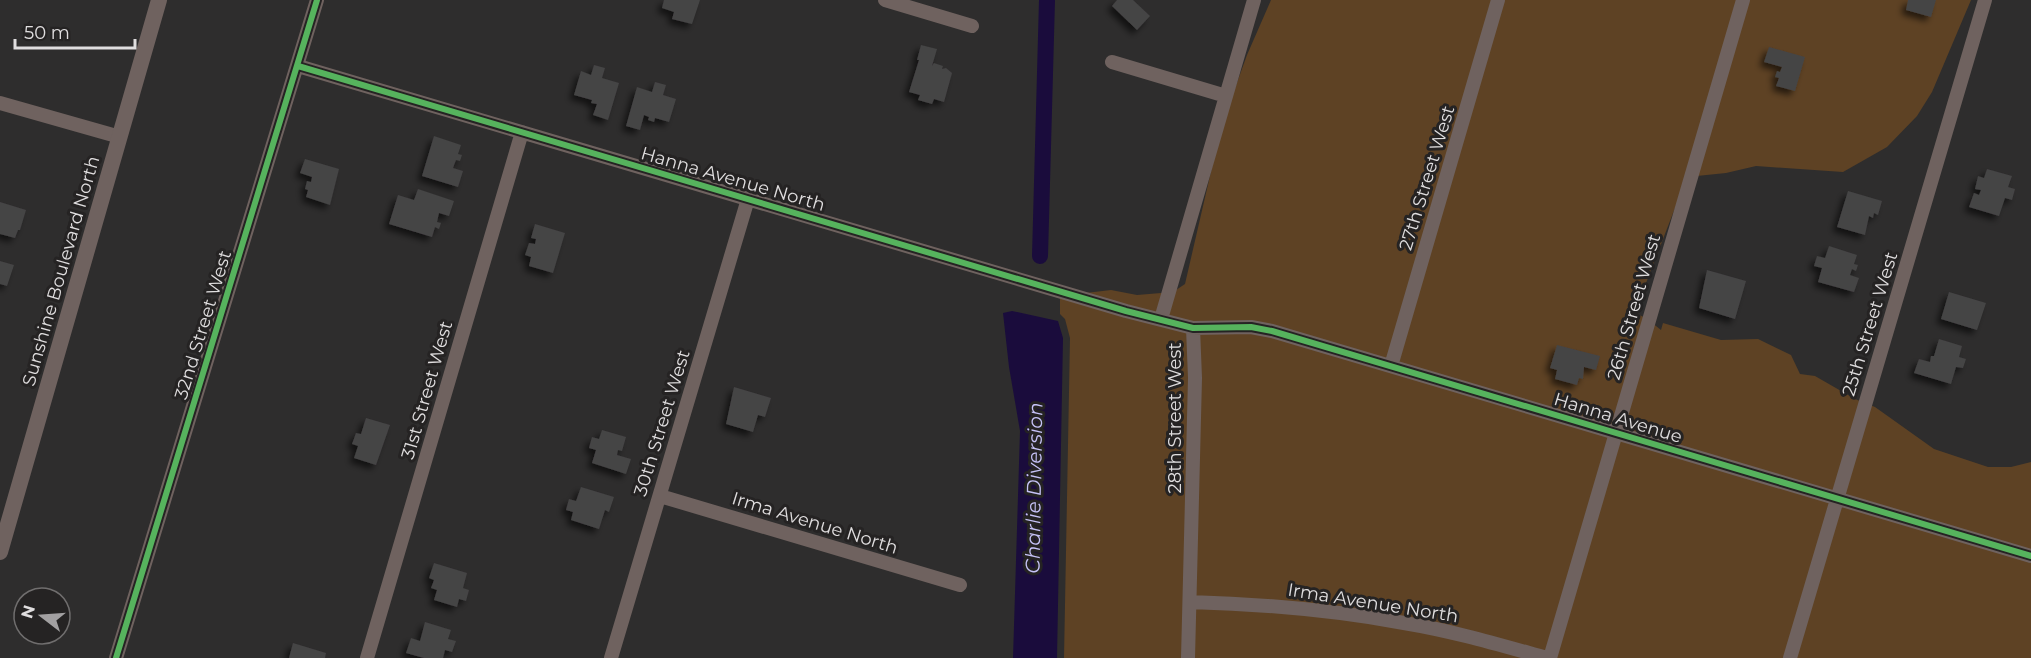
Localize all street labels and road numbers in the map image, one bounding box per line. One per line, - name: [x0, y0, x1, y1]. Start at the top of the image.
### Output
- street label: 27th Street West: [1395, 103, 1459, 253]
- street label: Hanna Avenue North: [638, 142, 828, 216]
- street label: Sunshine Boulevard North: [18, 153, 104, 389]
- street label: 26th Street West: [1603, 232, 1665, 382]
- street label: 32nd Street West: [170, 248, 236, 402]
- street label: 25th Street West: [1838, 249, 1902, 399]
- street label: 31st Street West: [397, 318, 457, 462]
- street label: 28th Street West: [1164, 342, 1186, 494]
- street label: 30th Street West: [629, 347, 695, 499]
- street label: Hanna Avenue: [1551, 388, 1685, 448]
- street label: Irma Avenue North: [729, 487, 901, 559]
- street label: Irma Avenue North: [1286, 579, 1460, 627]

